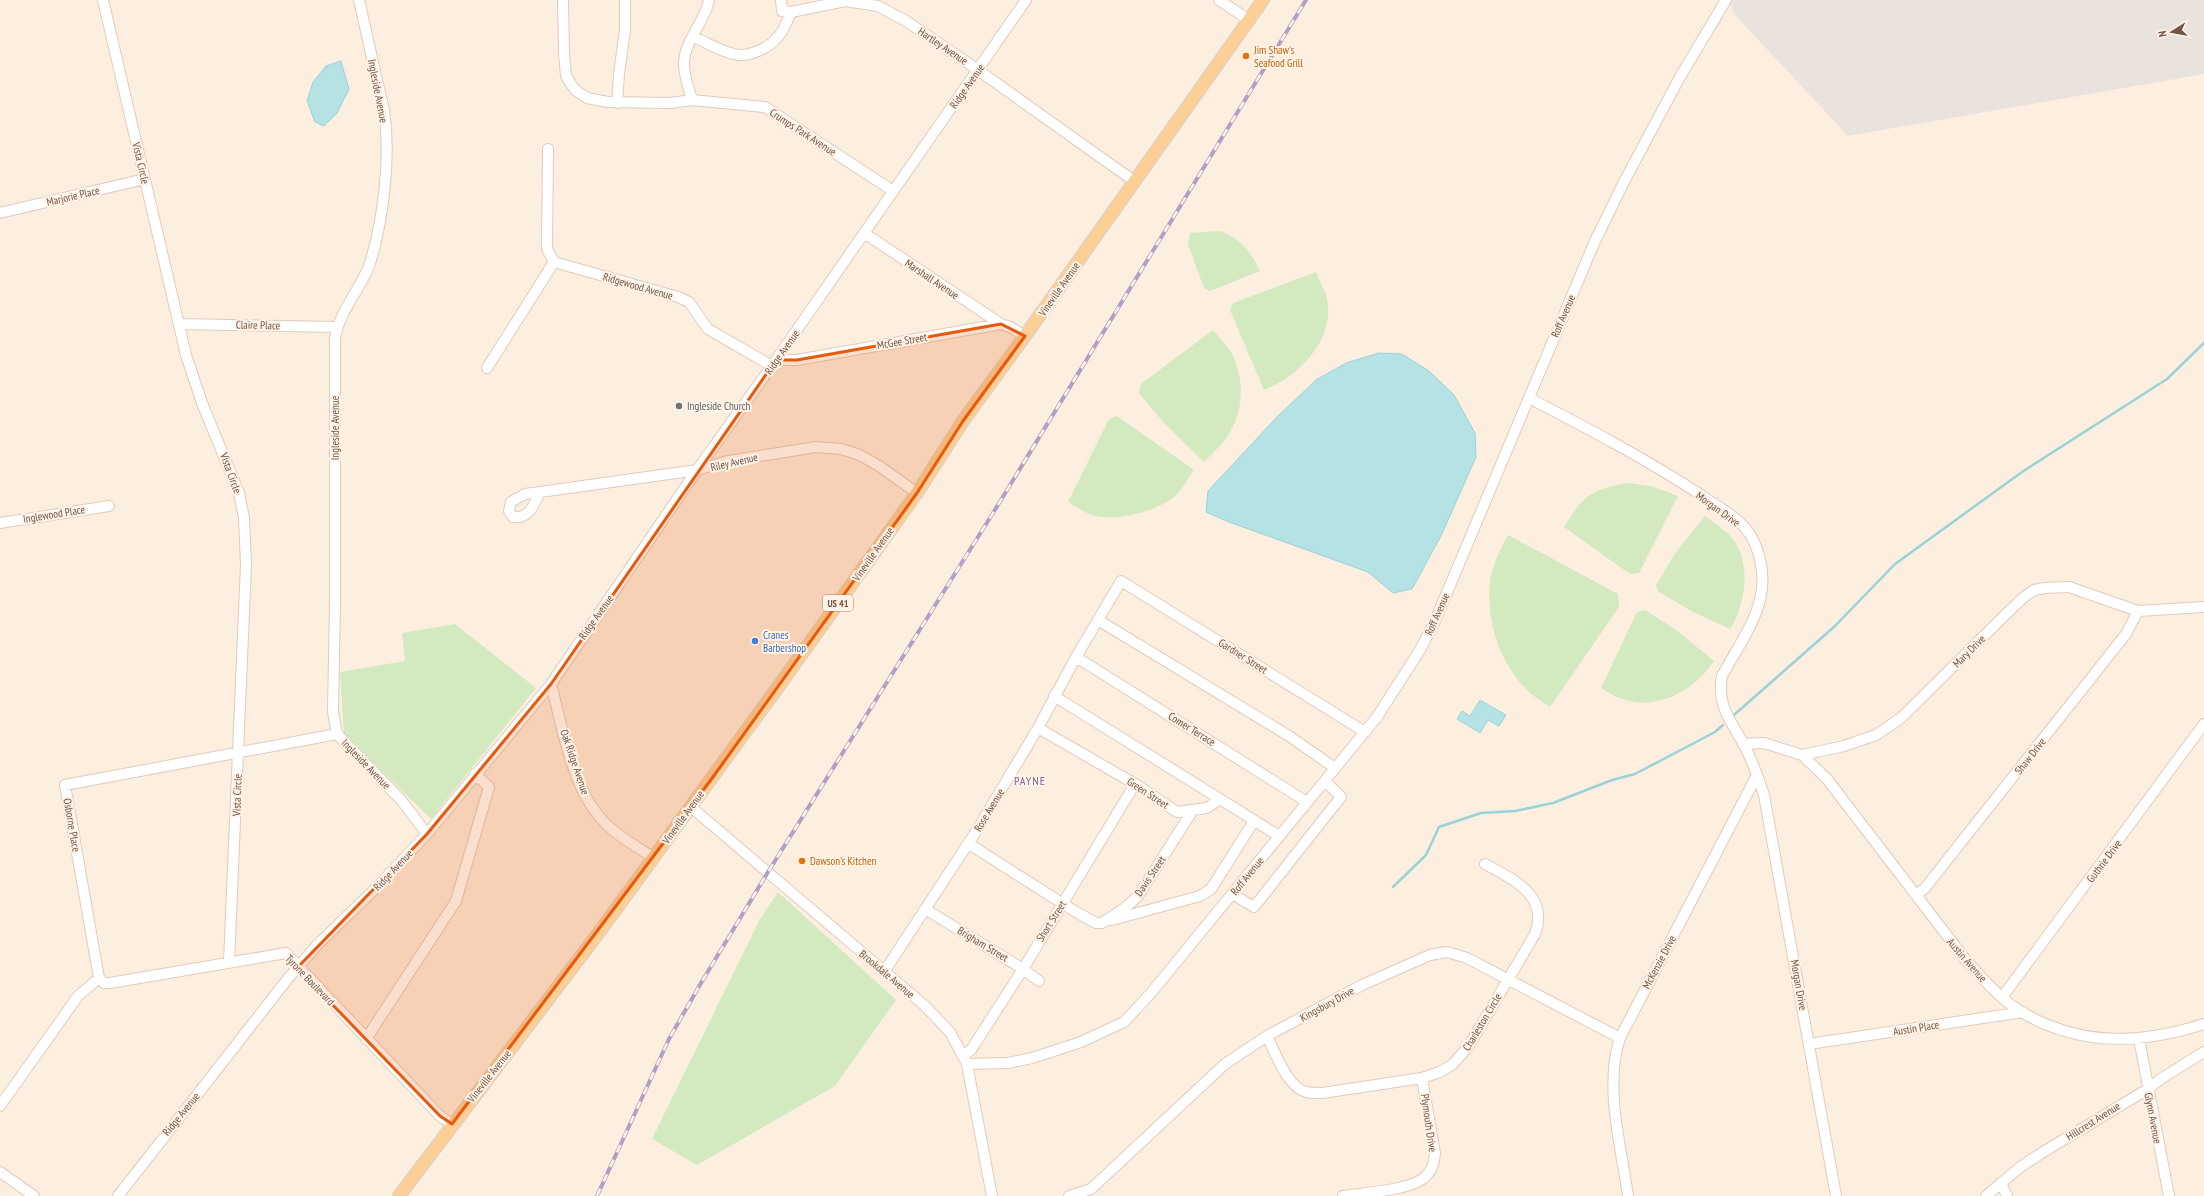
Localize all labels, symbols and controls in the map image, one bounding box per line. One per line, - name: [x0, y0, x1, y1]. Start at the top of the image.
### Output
- north arrow: [2152, 12, 2192, 52]
- street label: Hartley Avenue: [915, 24, 971, 68]
- text: N: [2155, 30, 2170, 38]
- place label: Jim Shaw's Seafood Grill: [1253, 43, 1303, 70]
- marker: Jim Shaw's Seafood Grill: [1241, 51, 1251, 61]
- street label: Ingleside Avenue: [365, 58, 391, 124]
- street label: Ridge Avenue: [946, 60, 988, 111]
- street label: Crumps Park Avenue: [767, 105, 839, 159]
- street label: Vista Circle: [129, 140, 153, 186]
- street label: Marjorie Place: [45, 183, 101, 209]
- street label: Marshall Avenue: [902, 256, 962, 302]
- street label: Vineville Avenue: [1035, 259, 1083, 320]
- street label: Ridgewood Avenue: [601, 269, 675, 303]
- street label: Roff Avenue: [1548, 292, 1578, 339]
- street label: Claire Place: [236, 318, 281, 332]
- street label: Ridge Avenue: [761, 326, 803, 377]
- street label: McGee Street: [876, 330, 928, 352]
- street label: Ingleside Avenue: [328, 395, 342, 460]
- place label: Ingleside Church: [687, 399, 751, 413]
- marker: Ingleside Church: [674, 401, 684, 411]
- street label: Vista Circle: [217, 450, 245, 496]
- street label: Riley Avenue: [709, 450, 760, 474]
- street label: Morgan Drive: [1693, 488, 1743, 530]
- street label: Inglewood Place: [22, 502, 86, 526]
- street label: Vineville Avenue: [849, 524, 897, 585]
- street label: Roff Avenue: [1421, 590, 1453, 637]
- street label: Ridge Avenue: [575, 591, 617, 642]
- road number: US 41: [823, 595, 853, 611]
- place label: Cranes Barbershop: [763, 628, 806, 655]
- street label: Mary Drive: [1950, 631, 1989, 670]
- street label: Gardner Street: [1216, 635, 1270, 677]
- marker: Cranes Barbershop: [750, 636, 760, 646]
- street label: Comer Terrace: [1166, 709, 1219, 749]
- street label: Oak Ridge Avenue: [557, 727, 593, 797]
- street label: Shaw Drive: [2011, 735, 2049, 777]
- street label: Ingleside Avenue: [339, 736, 394, 792]
- street label: Vista Circle: [229, 773, 245, 817]
- district label: PAYNE: [1014, 773, 1046, 788]
- street label: Green Street: [1124, 774, 1172, 812]
- street label: Rose Avenue: [971, 786, 1008, 834]
- street label: Vineville Avenue: [658, 787, 707, 847]
- street label: Osborne Place: [60, 797, 84, 853]
- street label: Guthrie Drive: [2083, 836, 2125, 885]
- street label: Ridge Avenue: [370, 846, 416, 894]
- street label: Davis Street: [1131, 853, 1169, 899]
- place label: Dawson's Kitchen: [810, 854, 876, 868]
- street label: Roff Avenue: [1227, 854, 1267, 898]
- marker: Dawson's Kitchen: [797, 856, 807, 866]
- street label: Short Street: [1033, 898, 1069, 944]
- street label: Brigham Street: [955, 923, 1011, 965]
- street label: McKenzie Drive: [1639, 932, 1679, 991]
- street label: Austin Avenue: [1944, 935, 1990, 985]
- street label: Brookdale Avenue: [856, 947, 918, 1002]
- street label: Tyrone Boulevard: [282, 952, 338, 1009]
- street label: Morgan Drive: [1788, 959, 1810, 1012]
- street label: Kingsbury Drive: [1297, 983, 1357, 1025]
- street label: Charleston Circle: [1459, 990, 1505, 1053]
- street label: Austin Place: [1892, 1017, 1940, 1039]
- street label: Vineville Avenue: [464, 1047, 514, 1106]
- street label: Ridge Avenue: [159, 1089, 203, 1138]
- street label: Glynn Avenue: [2141, 1091, 2165, 1145]
- street label: Plymouth Drive: [1418, 1093, 1440, 1153]
- street label: Hillcrest Avenue: [2063, 1099, 2123, 1143]

